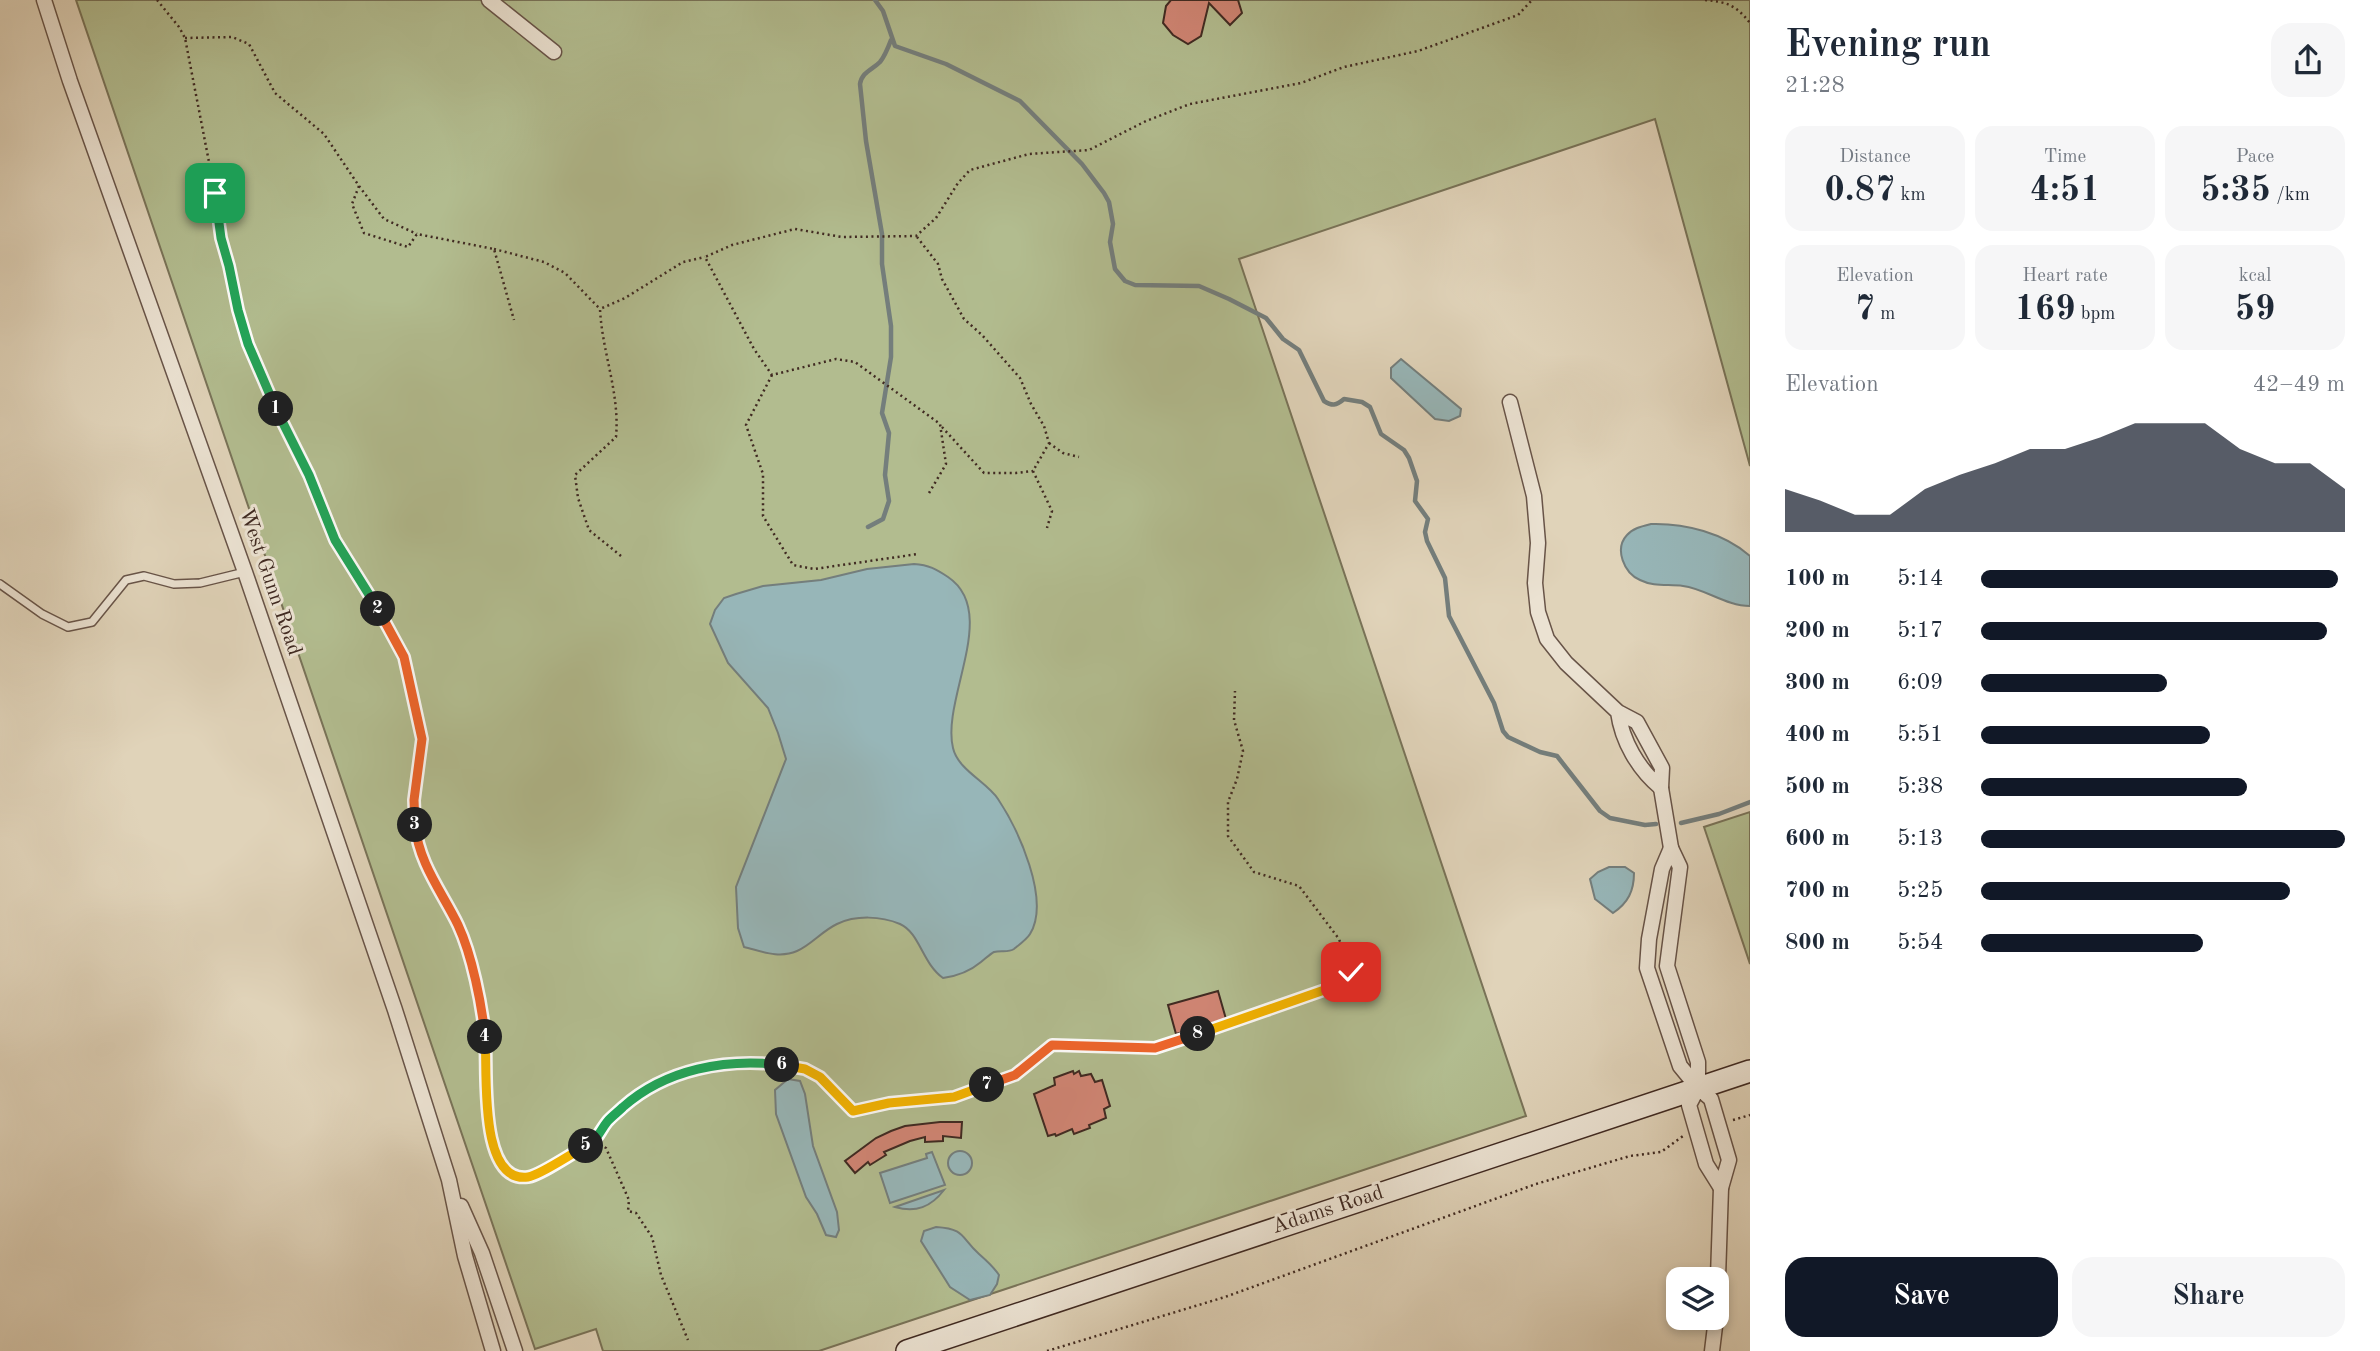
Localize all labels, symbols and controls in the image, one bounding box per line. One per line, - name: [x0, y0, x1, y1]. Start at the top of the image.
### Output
- button: share: [2271, 23, 2345, 97]
- text: Evening run: [1785, 27, 1991, 65]
- text: 21:28: [1785, 74, 1845, 97]
- text: Distance: [1839, 148, 1911, 167]
- text: Time: [2044, 148, 2086, 167]
- text: Pace: [2236, 148, 2274, 167]
- pin: [185, 163, 245, 223]
- text: 0.87: [1825, 173, 1895, 208]
- text: 4:51: [2030, 173, 2100, 208]
- text: 5:35: [2200, 173, 2271, 208]
- icon: arrive: [196, 174, 234, 212]
- text: km: [1895, 186, 1926, 205]
- text: /km: [2271, 186, 2310, 205]
- text: Elevation: [1836, 267, 1914, 286]
- text: Heart rate: [2022, 267, 2108, 286]
- text: kcal: [2239, 267, 2271, 286]
- text: 7: [1855, 292, 1875, 327]
- text: 169: [2015, 292, 2075, 327]
- text: 59: [2235, 292, 2275, 327]
- text: m: [1875, 305, 1895, 324]
- text: bpm: [2075, 305, 2115, 324]
- text: Elevation: [1785, 373, 1879, 396]
- text: 42–49 m: [2253, 373, 2345, 396]
- pin: 1: [258, 392, 294, 426]
- text: 1: [270, 399, 281, 418]
- street label: West Gunn Road: [235, 506, 305, 658]
- text: 100 m: [1785, 567, 1850, 590]
- text: 5:14: [1897, 567, 1943, 590]
- pin: 2: [360, 592, 396, 626]
- text: 2: [372, 599, 383, 618]
- text: 200 m: [1785, 619, 1850, 642]
- text: 5:17: [1897, 619, 1943, 642]
- text: 300 m: [1785, 671, 1850, 694]
- text: 6:09: [1897, 671, 1943, 694]
- text: 400 m: [1785, 723, 1850, 746]
- text: 5:51: [1897, 723, 1943, 746]
- text: 500 m: [1785, 775, 1850, 798]
- text: 5:38: [1897, 775, 1943, 798]
- pin: 3: [398, 808, 432, 842]
- text: 3: [409, 815, 420, 834]
- text: 600 m: [1785, 827, 1850, 850]
- text: 5:13: [1897, 827, 1943, 850]
- text: 700 m: [1785, 879, 1850, 902]
- text: 5:25: [1897, 879, 1943, 902]
- text: 800 m: [1785, 931, 1850, 954]
- text: 5:54: [1897, 931, 1943, 954]
- pin: [1321, 942, 1381, 1002]
- icon: check: [1332, 953, 1370, 991]
- pin: 8: [1180, 1016, 1216, 1052]
- pin: 4: [468, 1020, 503, 1054]
- text: 8: [1192, 1024, 1203, 1043]
- text: 4: [479, 1027, 490, 1046]
- pin: 6: [764, 1048, 800, 1082]
- text: 6: [776, 1055, 787, 1074]
- pin: 7: [970, 1068, 1004, 1102]
- text: 7: [981, 1075, 992, 1094]
- pin: 5: [568, 1128, 604, 1164]
- text: 5: [580, 1136, 591, 1155]
- street label: Adams Road: [1270, 1182, 1386, 1238]
- button: Save: [1785, 1257, 2058, 1337]
- button: Share: [2072, 1257, 2345, 1337]
- map controls: [1666, 1267, 1729, 1330]
- button: layers: [1666, 1267, 1729, 1330]

